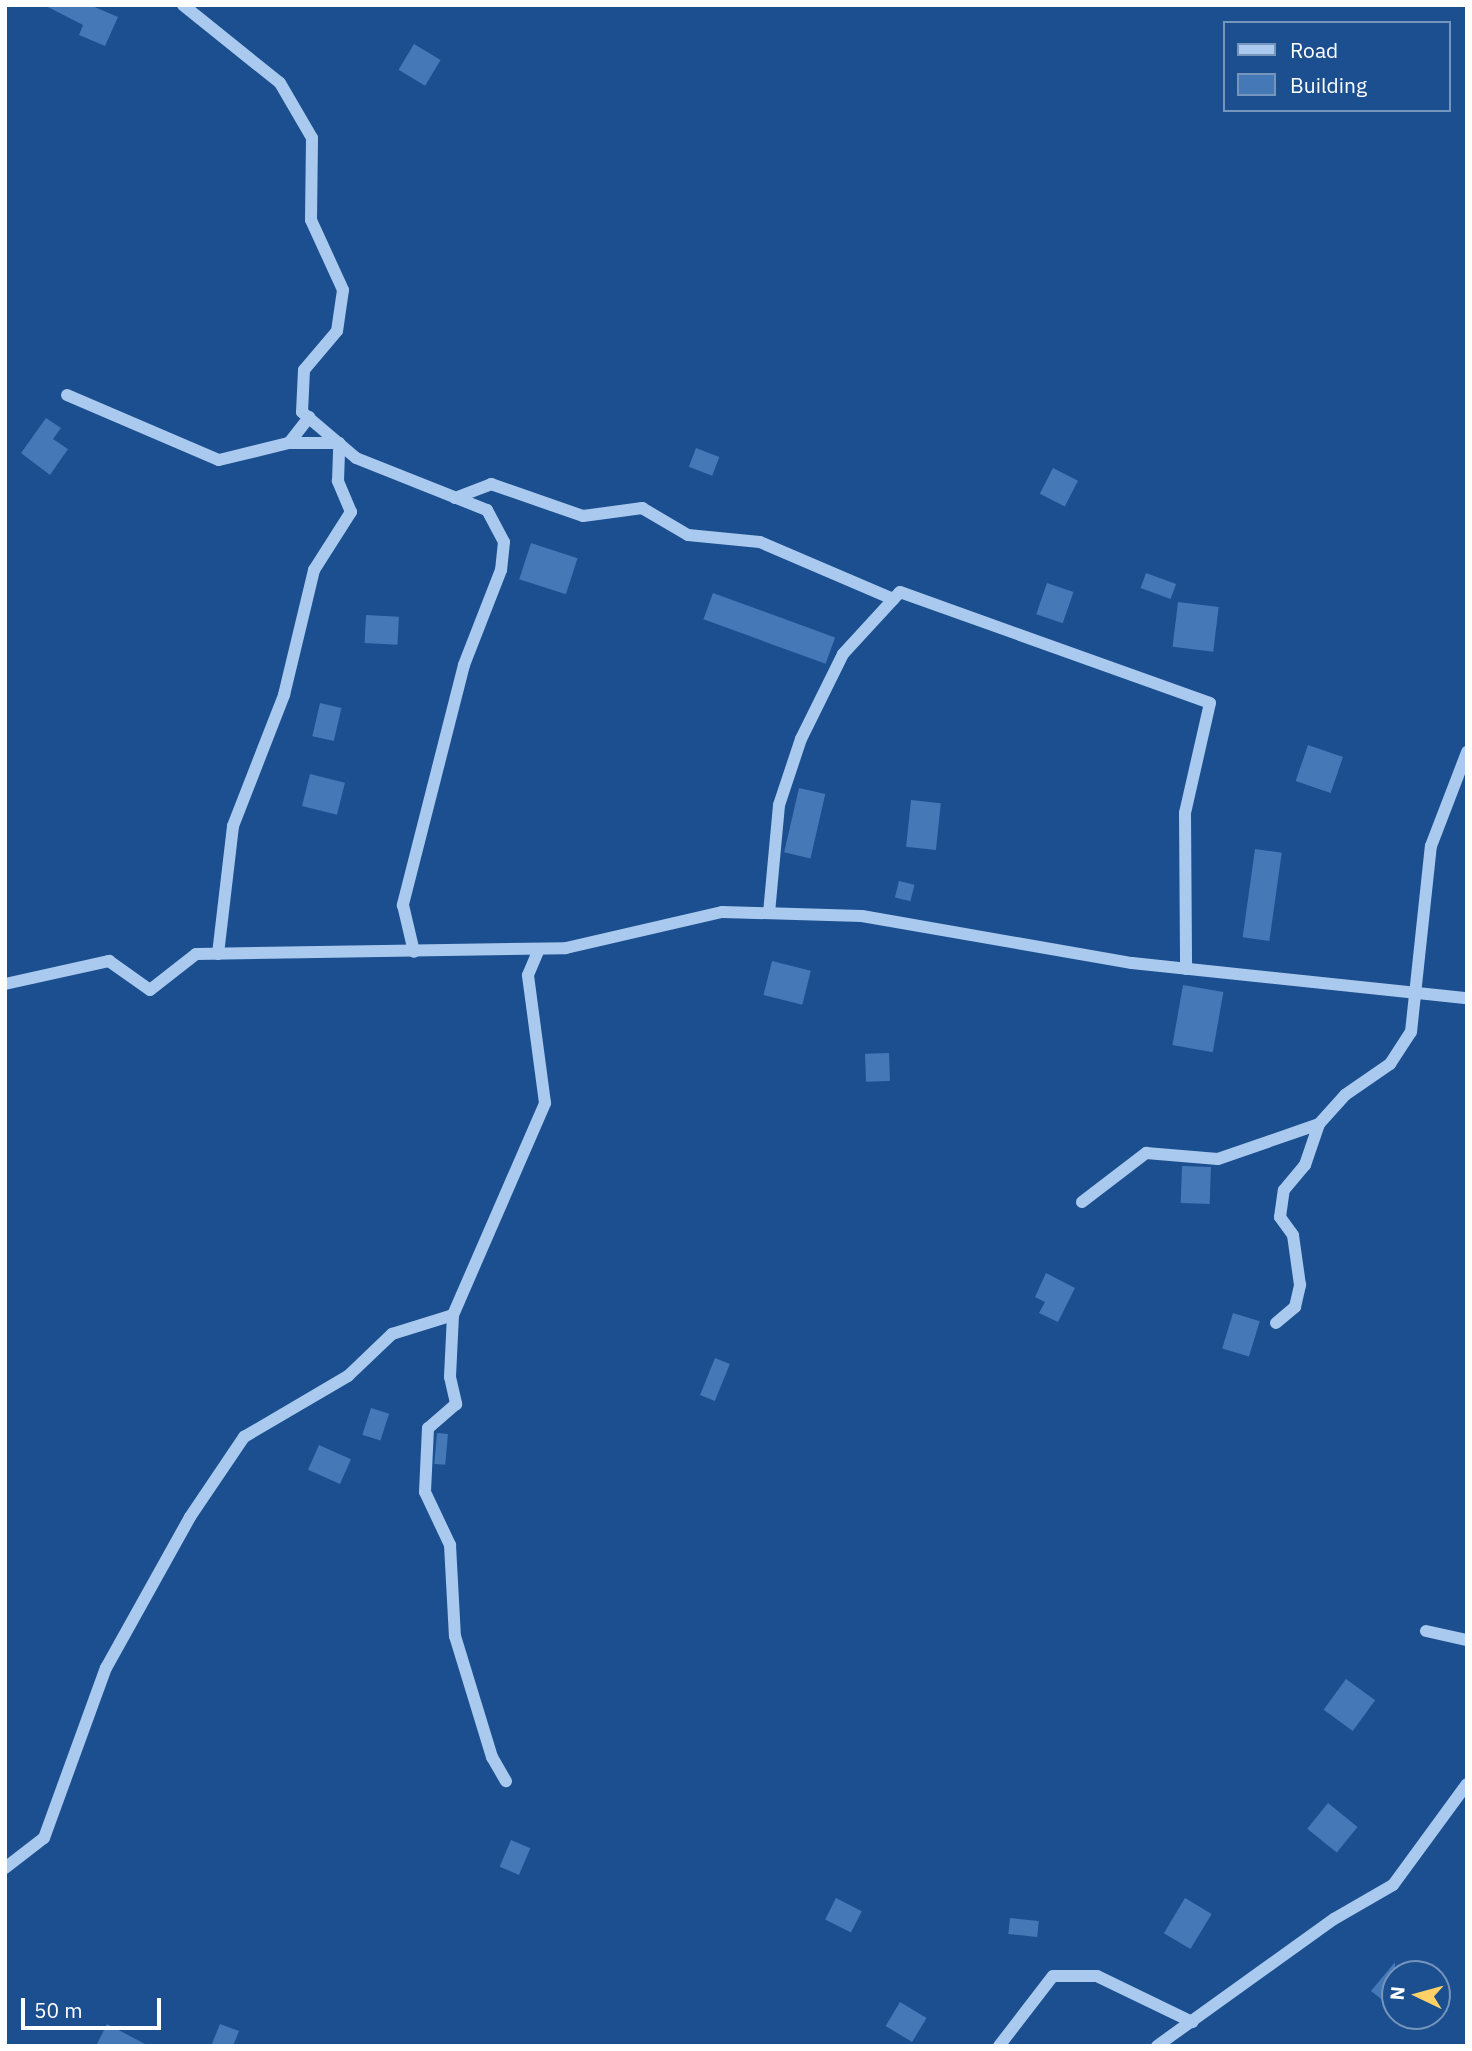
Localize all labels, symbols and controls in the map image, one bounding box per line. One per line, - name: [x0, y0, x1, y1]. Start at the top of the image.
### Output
- legend: [1224, 21, 1451, 112]
- text: Road: [1290, 36, 1338, 64]
- text: Building: [1290, 71, 1367, 99]
- north arrow: [1381, 1960, 1451, 2030]
- scale bar: [24, 1984, 164, 2028]
- text: N: [1385, 1985, 1410, 2001]
- text: 50 m: [34, 1996, 83, 2024]

